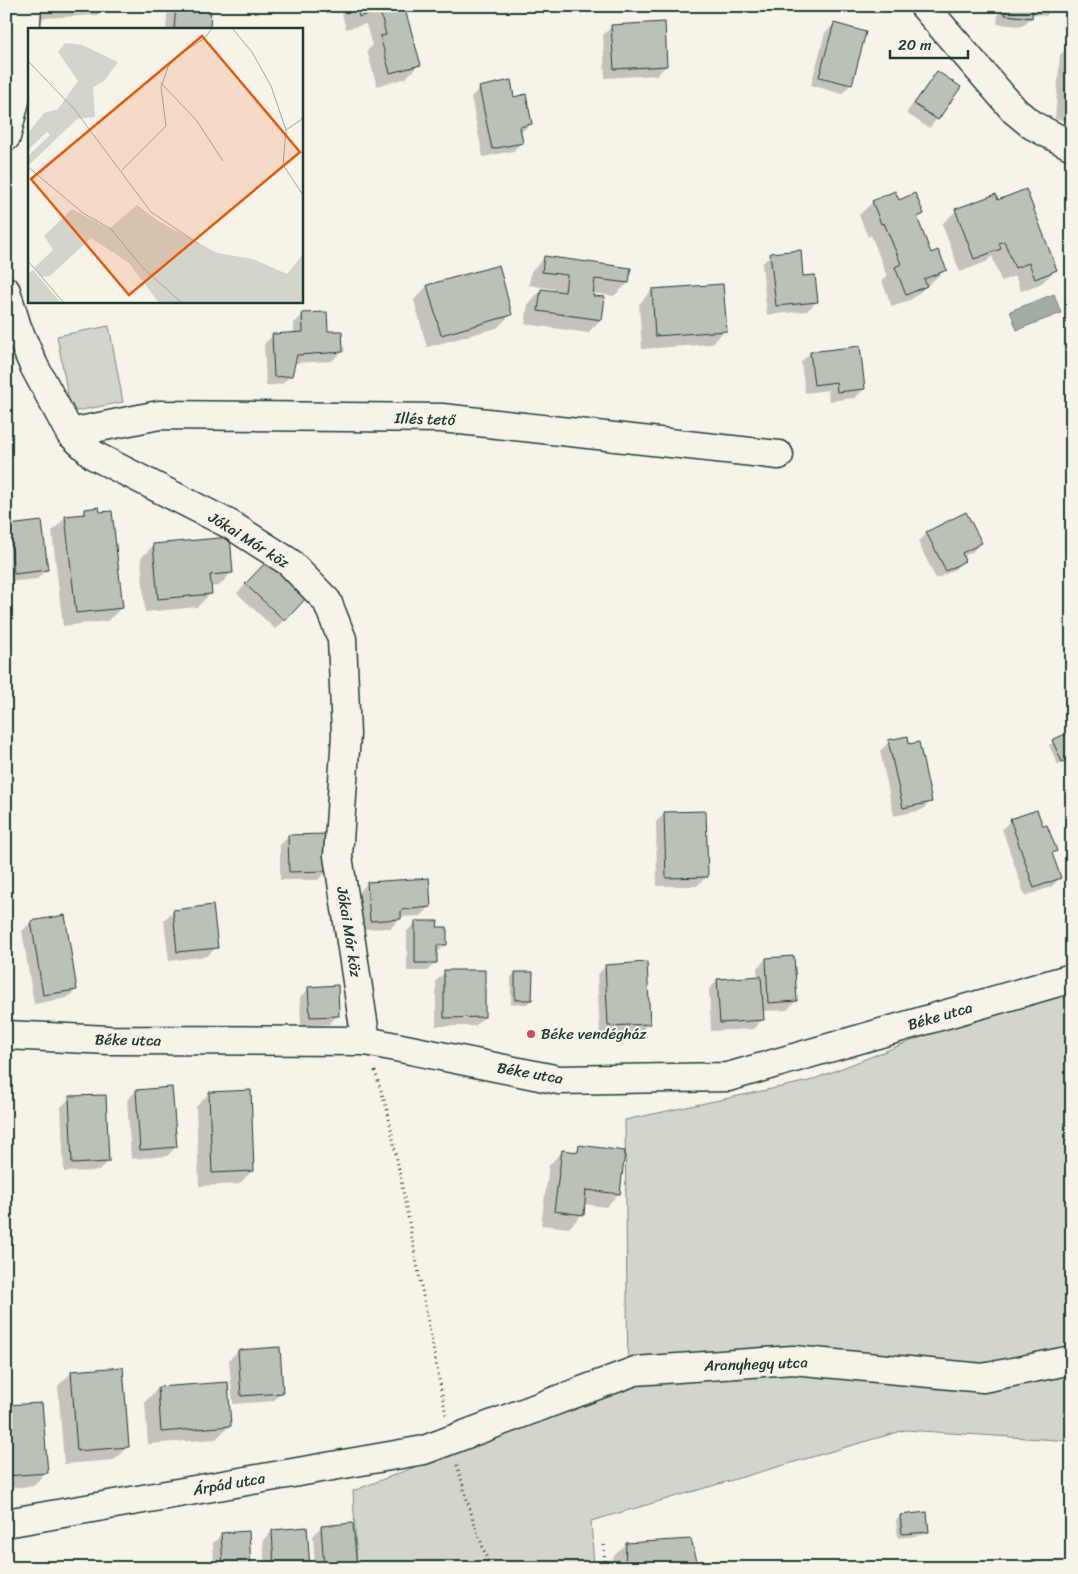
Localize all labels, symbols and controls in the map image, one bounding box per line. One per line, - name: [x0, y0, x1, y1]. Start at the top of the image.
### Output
- inset map: [28, 28, 302, 302]
- scale bar: [890, 28, 968, 60]
- text: 20 m: [898, 32, 932, 58]
- street label: Illés tető: [393, 405, 457, 433]
- street label: Jókai Mór köz: [203, 504, 295, 576]
- street label: Jókai Mór köz: [329, 884, 369, 980]
- street label: Béke utca: [905, 994, 976, 1038]
- place label: Béke vendégház: [541, 1021, 647, 1047]
- street label: Béke utca: [95, 1026, 162, 1054]
- marker: Béke vendégház: [525, 1028, 537, 1040]
- street label: Béke utca: [495, 1054, 565, 1092]
- street label: Aranyhegy utca: [703, 1349, 809, 1379]
- street label: Árpád utca: [190, 1465, 268, 1503]

